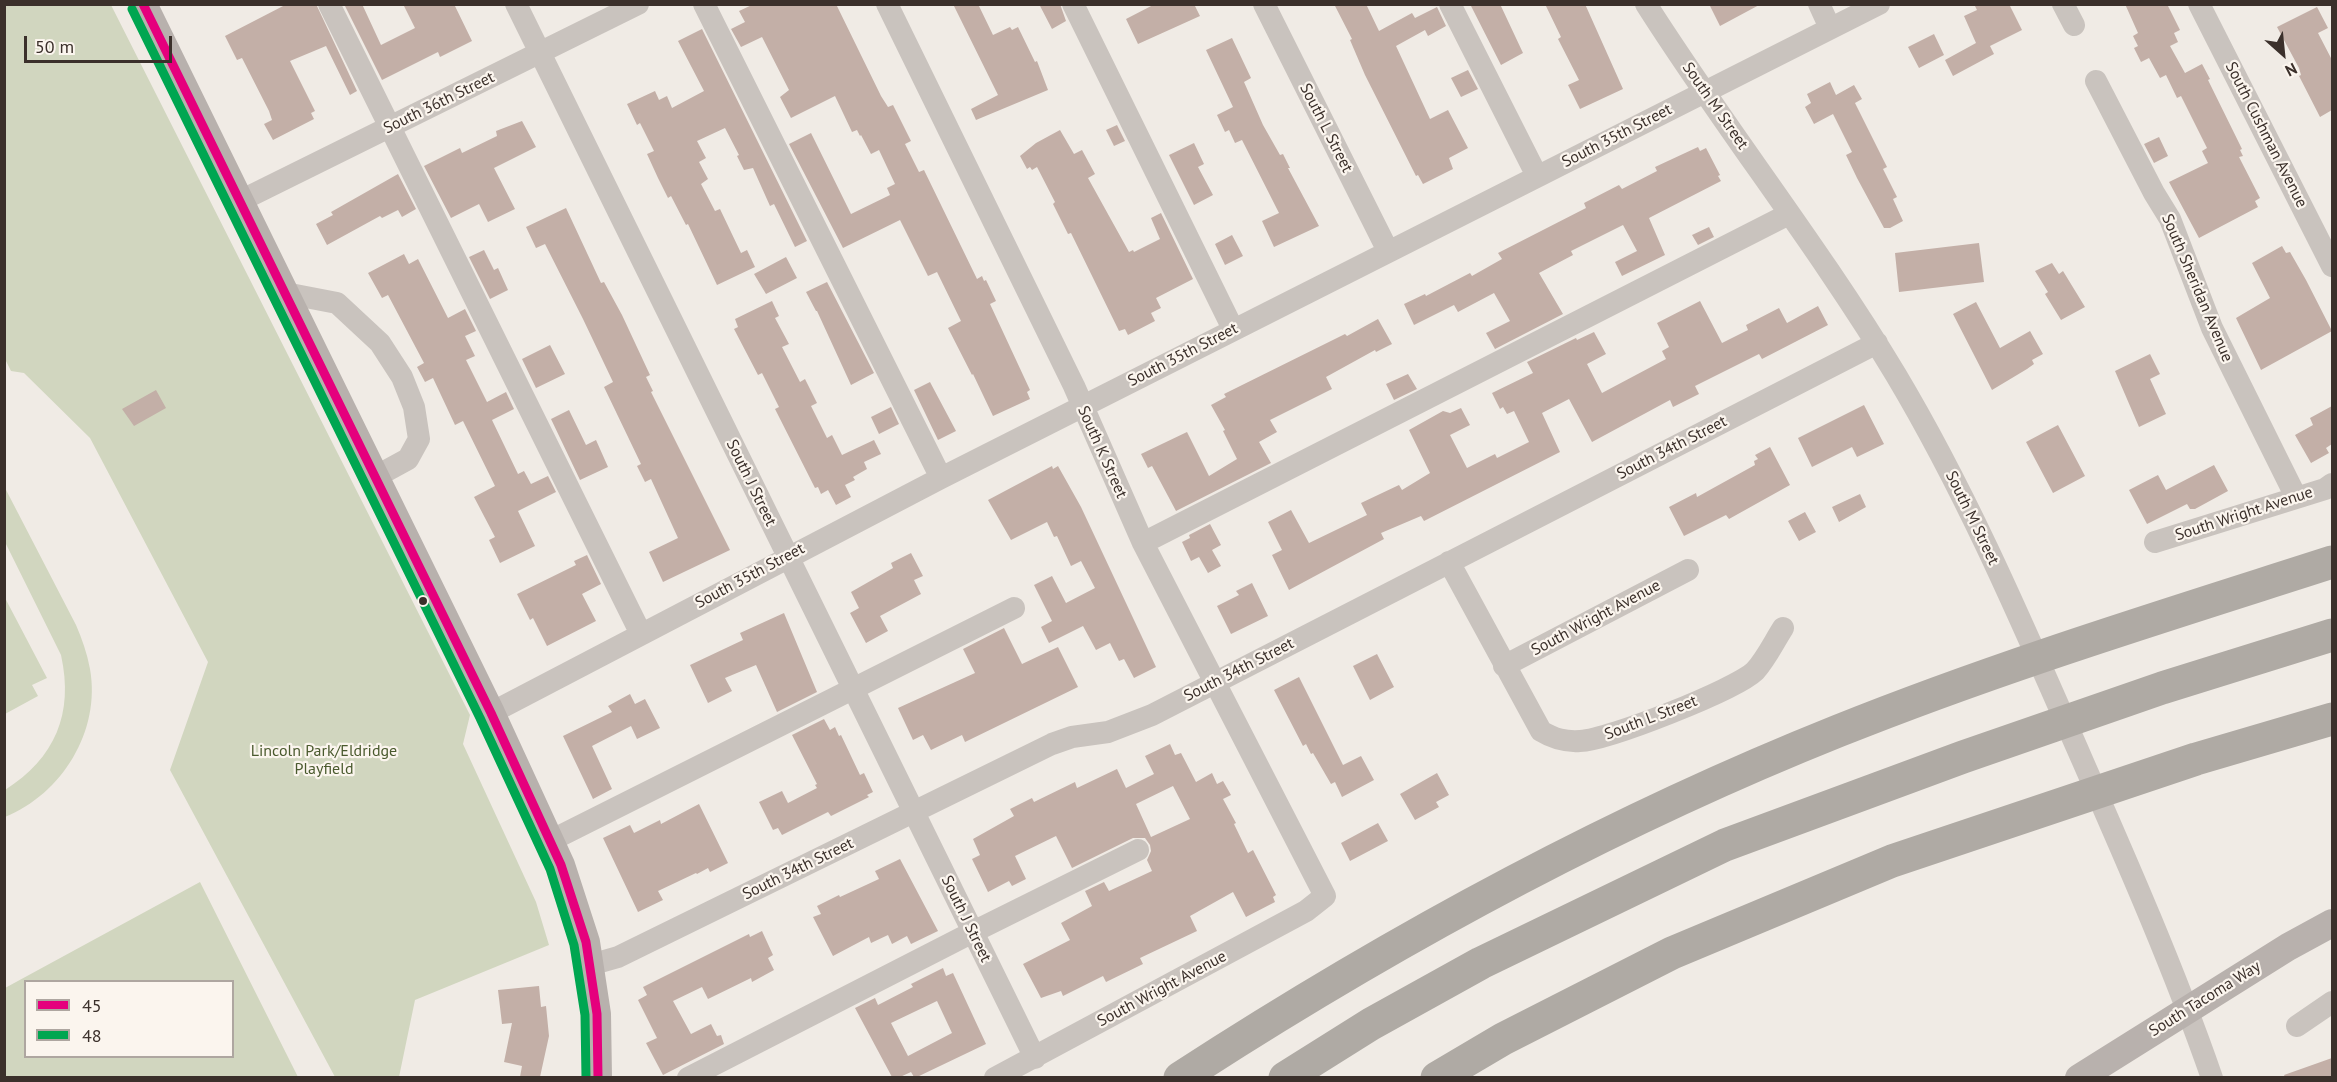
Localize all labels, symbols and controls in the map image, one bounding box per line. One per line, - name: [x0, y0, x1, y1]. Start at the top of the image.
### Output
- scale bar: [27, 24, 176, 62]
- north arrow: [2253, 24, 2313, 84]
- text: 50 m: [35, 35, 74, 58]
- street label: South M Street: [1678, 59, 1752, 153]
- street label: South Cushman Avenue: [2221, 59, 2311, 211]
- text: N: [2282, 59, 2300, 81]
- street label: South 36th Street: [380, 68, 498, 138]
- street label: South L Street: [1295, 80, 1357, 176]
- street label: South 35th Street: [1559, 100, 1675, 172]
- street label: South Sheridan Avenue: [2157, 211, 2237, 365]
- street label: South 35th Street: [1125, 319, 1241, 391]
- street label: South K Street: [1073, 403, 1131, 501]
- street label: South 34th Street: [1614, 412, 1730, 484]
- street label: South J Street: [722, 437, 780, 529]
- street label: South M Street: [1941, 468, 2003, 568]
- street label: South Wright Avenue: [2173, 483, 2315, 545]
- street label: South 35th Street: [692, 539, 808, 613]
- street label: South Wright Avenue: [1528, 576, 1664, 660]
- unlabelled marker: [417, 595, 429, 607]
- street label: South 34th Street: [1181, 634, 1297, 706]
- street label: South L Street: [1602, 692, 1700, 744]
- park label: Lincoln Park/Eldridge Playfield: [251, 741, 397, 779]
- street label: South 34th Street: [739, 834, 857, 904]
- street label: South J Street: [937, 873, 995, 965]
- street label: South Wright Avenue: [1094, 947, 1230, 1031]
- street label: South Tacoma Way: [2146, 957, 2264, 1041]
- legend: [24, 980, 234, 1058]
- text: 45: [82, 994, 102, 1017]
- text: 48: [82, 1024, 102, 1047]

